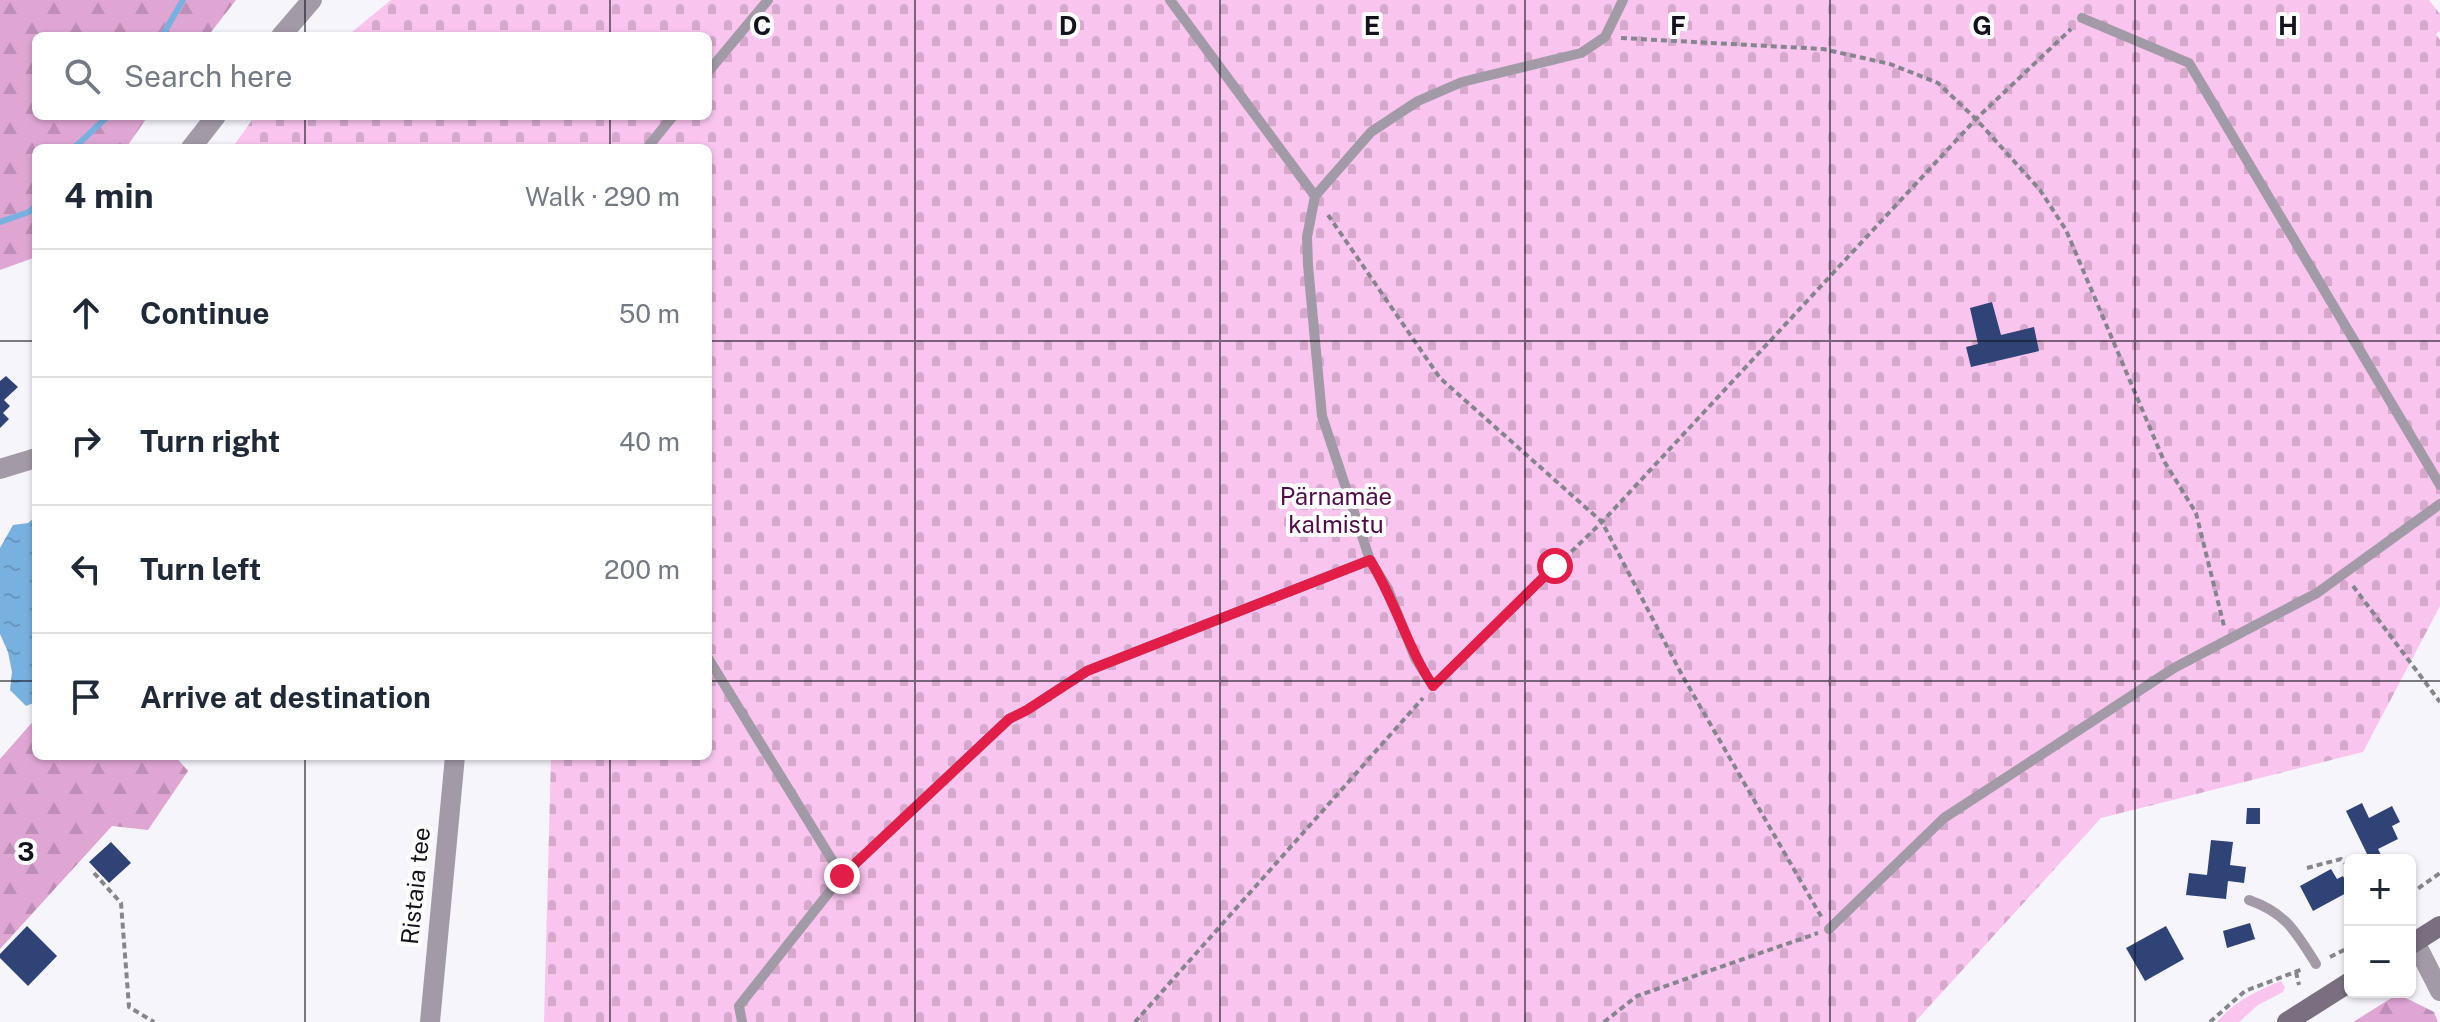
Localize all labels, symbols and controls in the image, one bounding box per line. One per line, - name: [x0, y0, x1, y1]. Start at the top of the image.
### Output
- text: C: [753, 10, 771, 41]
- text: D: [1059, 10, 1077, 41]
- text: E: [1364, 10, 1380, 41]
- text: F: [1670, 10, 1686, 41]
- text: G: [1972, 10, 1992, 41]
- text: H: [2278, 10, 2298, 41]
- search box: [32, 32, 712, 120]
- icon: search: [60, 54, 104, 98]
- text: Search here: [124, 58, 292, 94]
- text: 4 min: [64, 176, 154, 216]
- text: Walk · 290 m: [525, 181, 680, 212]
- icon: ahead: [64, 291, 108, 335]
- text: Continue: [140, 295, 270, 331]
- text: 50 m: [619, 298, 680, 329]
- icon: right: [64, 419, 108, 463]
- text: Turn right: [140, 423, 280, 459]
- text: 40 m: [619, 426, 680, 457]
- park label: Pärnamäe kalmistu: [1280, 482, 1392, 538]
- icon: left: [64, 547, 108, 591]
- route start: [1537, 548, 1573, 584]
- text: Turn left: [140, 551, 261, 587]
- text: 200 m: [604, 554, 680, 585]
- icon: arrive: [64, 675, 108, 719]
- text: Arrive at destination: [140, 679, 431, 715]
- street label: Ristaia tee: [395, 826, 435, 946]
- text: 3: [17, 836, 35, 867]
- map controls: [2344, 854, 2416, 998]
- button: +: [2344, 854, 2416, 926]
- route end: [824, 858, 860, 894]
- button: −: [2344, 926, 2416, 998]

